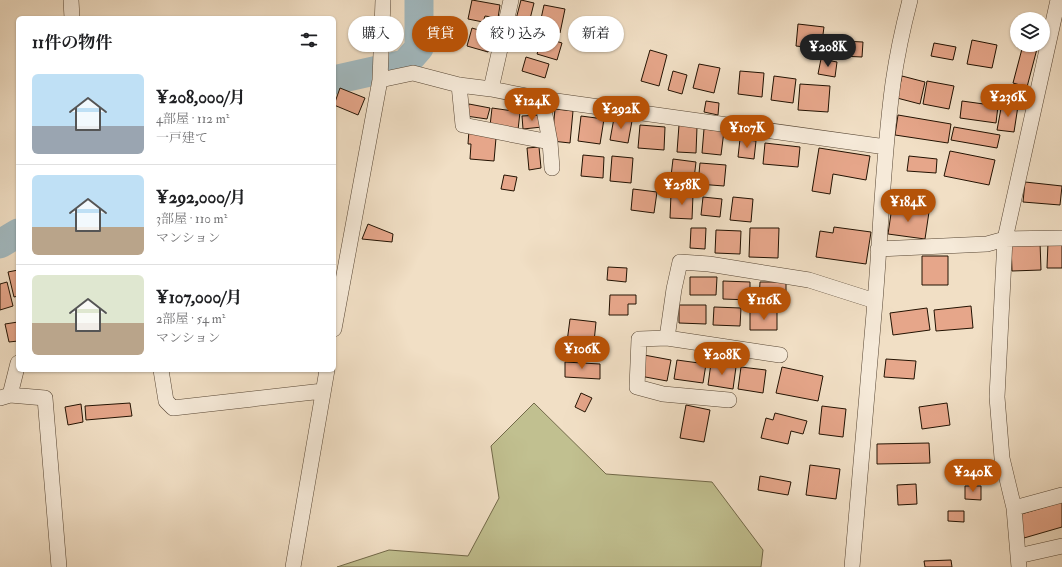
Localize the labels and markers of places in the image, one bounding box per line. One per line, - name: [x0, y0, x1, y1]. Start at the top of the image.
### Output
- pin: ¥208K: [800, 34, 856, 68]
- pin: ¥236K: [980, 84, 1036, 118]
- pin: ¥124K: [504, 88, 560, 122]
- pin: ¥292K: [593, 96, 649, 130]
- pin: ¥107K: [719, 115, 775, 149]
- pin: ¥258K: [654, 172, 710, 206]
- pin: ¥184K: [880, 189, 936, 223]
- pin: ¥116K: [736, 287, 792, 321]
- pin: ¥106K: [554, 336, 610, 370]
- pin: ¥208K: [694, 342, 750, 376]
- pin: ¥240K: [945, 459, 1001, 493]

